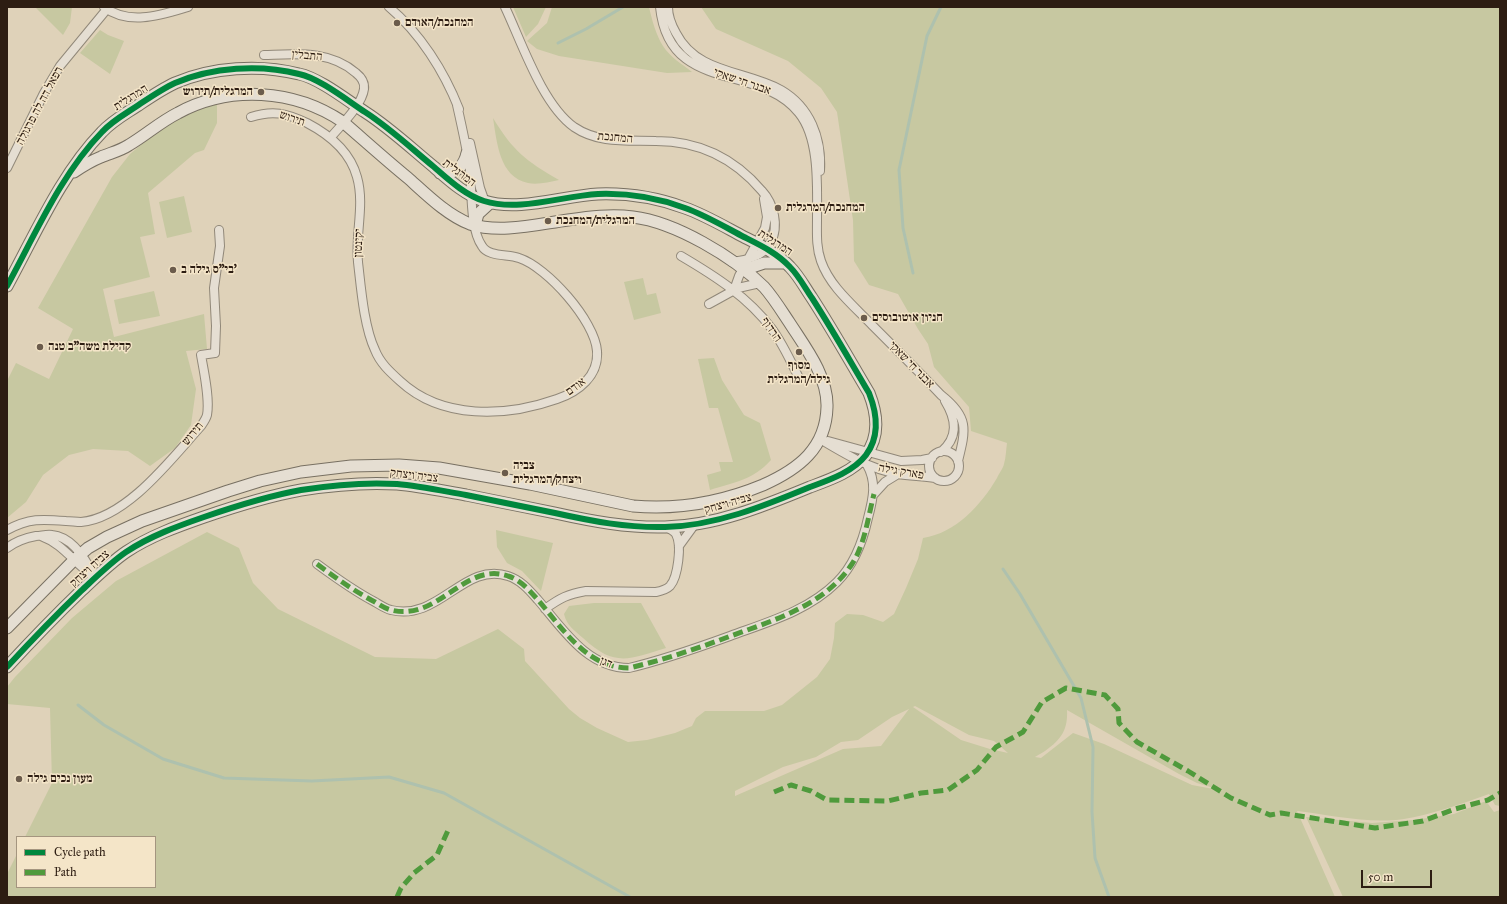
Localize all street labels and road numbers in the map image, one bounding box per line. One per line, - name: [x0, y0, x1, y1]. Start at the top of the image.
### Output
- street label: התבלין: [291, 47, 323, 65]
- street label: רפאל דה לה פרגולה: [13, 64, 67, 148]
- street label: אבנר חי שאקי: [711, 65, 773, 99]
- street label: המרגלית: [111, 82, 151, 114]
- street label: תירוש: [277, 108, 307, 130]
- street label: המחנכת: [597, 129, 633, 147]
- street label: המרגלית: [439, 156, 479, 190]
- street label: המרגלית: [755, 227, 795, 259]
- street label: יקינטון: [351, 228, 367, 258]
- street label: הרדוף: [757, 315, 785, 345]
- street label: אבנר חי שאקי: [885, 339, 937, 391]
- street label: אודם: [563, 375, 589, 399]
- street label: תירוש: [179, 419, 207, 449]
- street label: פארק גילה: [877, 461, 925, 483]
- street label: צביה ויצחק: [389, 466, 439, 486]
- street label: צביה ויצחק: [703, 490, 753, 518]
- street label: צביה ויצחק: [67, 547, 113, 591]
- street label: דגן: [598, 654, 614, 672]

